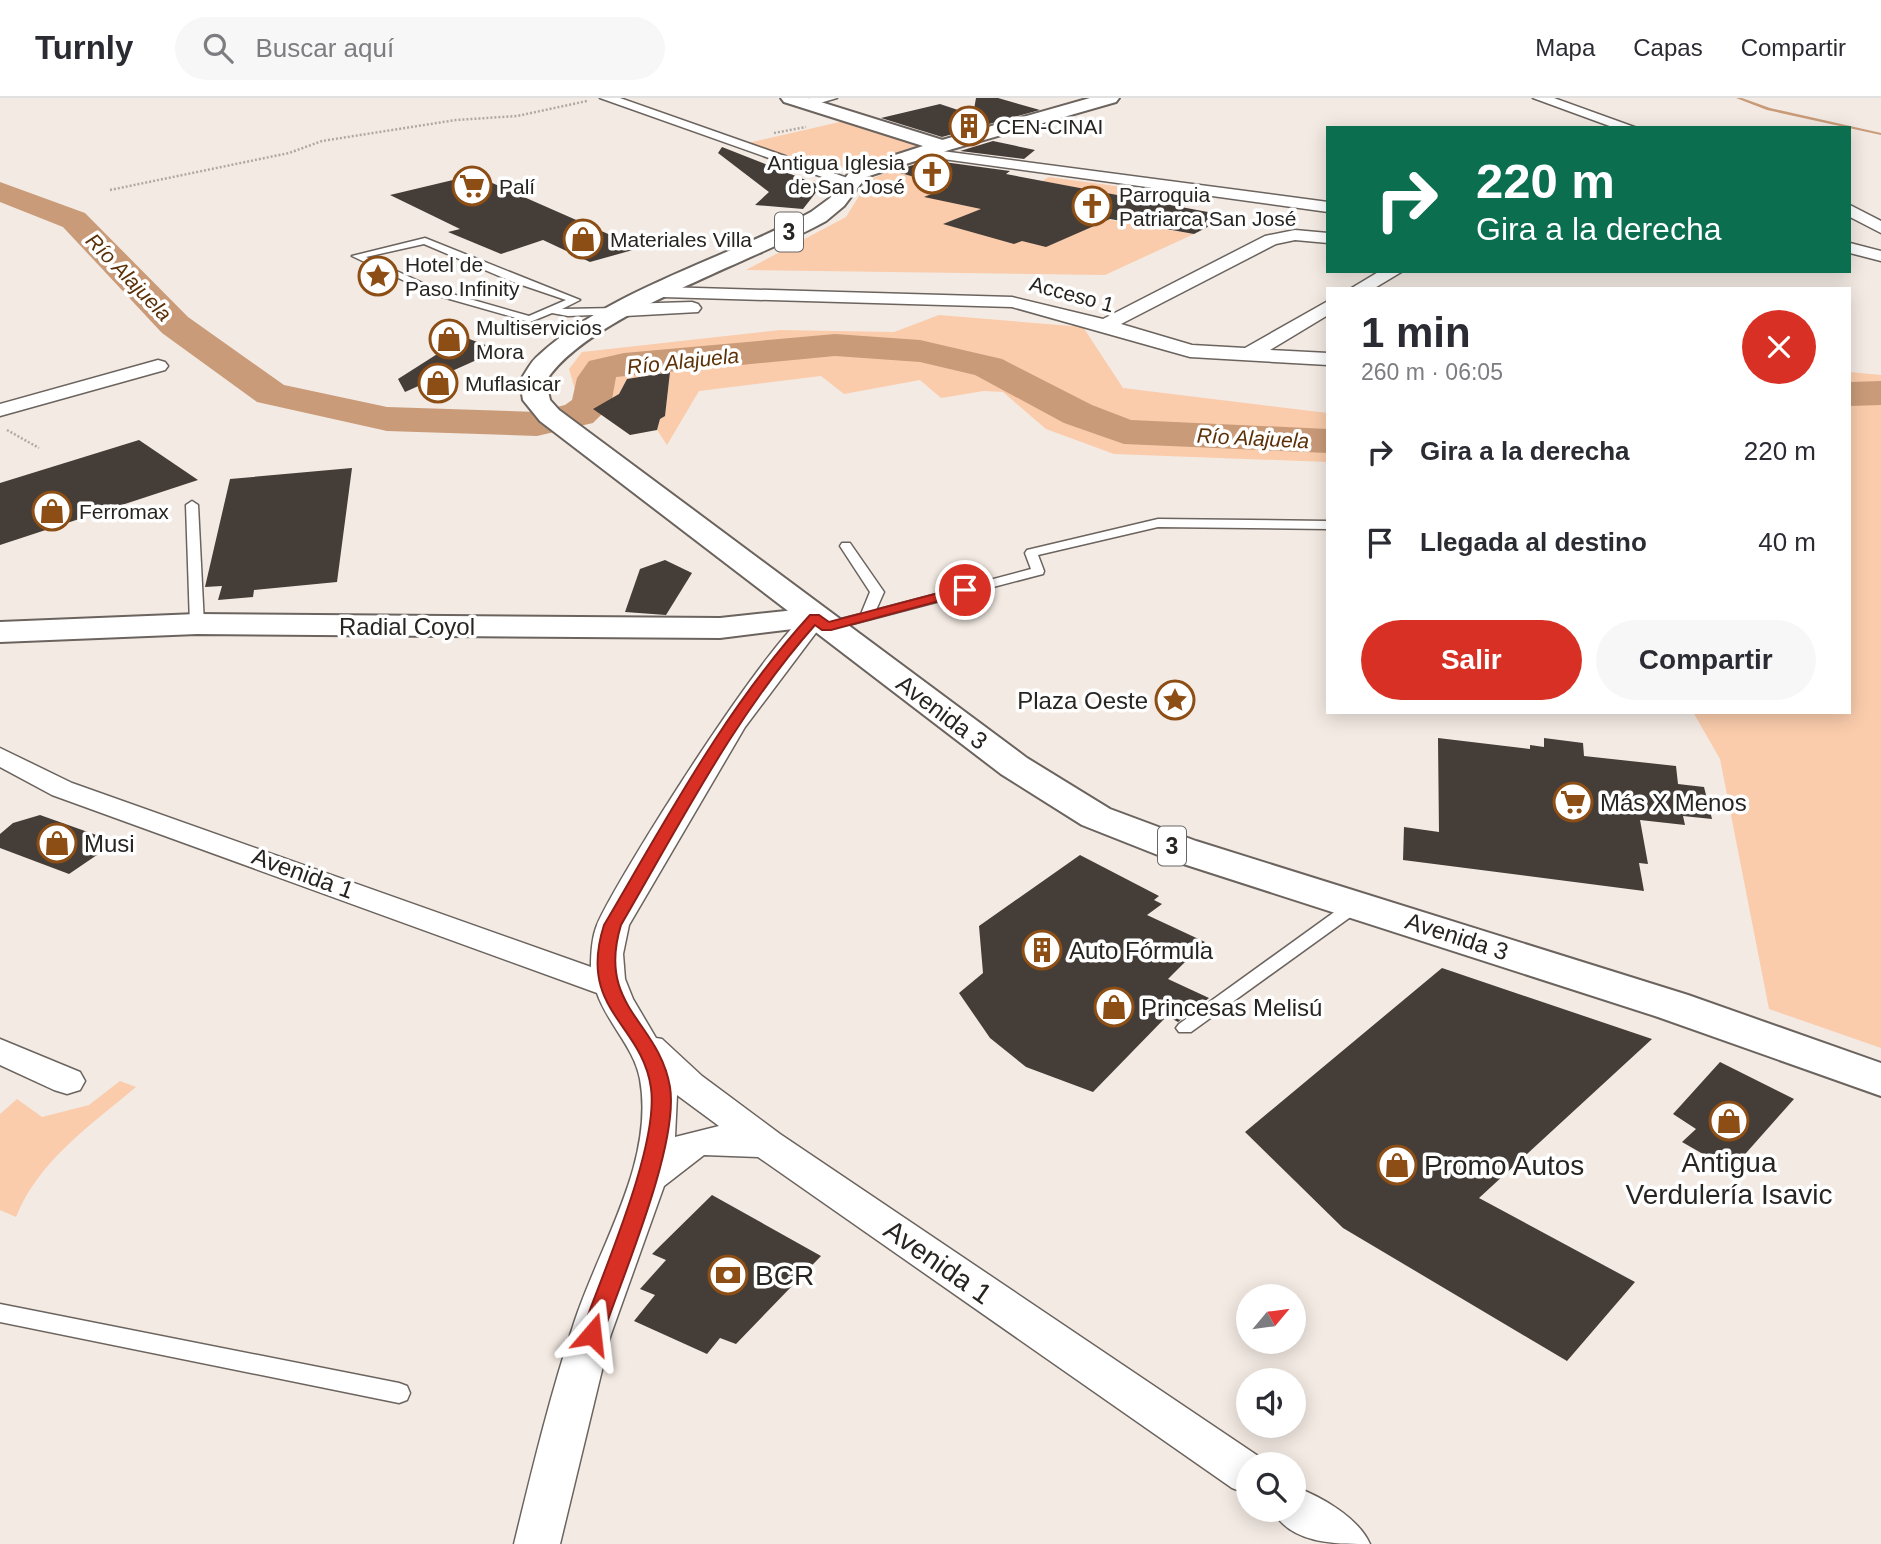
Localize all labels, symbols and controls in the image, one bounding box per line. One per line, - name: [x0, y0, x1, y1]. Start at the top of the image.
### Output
- search box: [175, 17, 665, 80]
- text: Turnly: [35, 29, 133, 66]
- icon: search: [199, 29, 237, 67]
- text: Buscar aquí: [255, 33, 394, 63]
- text: Mapa: [1535, 34, 1595, 61]
- text: Capas: [1633, 34, 1703, 61]
- text: Compartir: [1741, 34, 1846, 61]
- building icon: CEN-CINAI: [948, 105, 990, 147]
- place label: CEN-CINAI: [996, 115, 1103, 138]
- place label: Antigua Iglesia de San José: [767, 151, 905, 198]
- church icon: Antigua Iglesia de San José: [911, 153, 953, 195]
- icon: right: [1361, 154, 1452, 245]
- text: 220 m: [1476, 154, 1615, 208]
- supermarket icon: Palí: [451, 165, 493, 207]
- place label: Palí: [499, 175, 535, 198]
- place label: Parroquia Patriarca San José: [1119, 183, 1296, 230]
- church icon: Parroquia Patriarca San José: [1071, 185, 1113, 227]
- text: Gira a la derecha: [1476, 211, 1721, 247]
- road number: 3: [775, 212, 803, 252]
- shop icon: Materiales Villa: [562, 218, 604, 260]
- place label: Materiales Villa: [610, 228, 752, 251]
- water label: Río Alajuela: [82, 229, 176, 325]
- place label: Hotel de Paso Infinity: [405, 253, 520, 300]
- place icon: Hotel de Paso Infinity: [357, 255, 399, 297]
- street label: Acceso 1: [1027, 272, 1117, 316]
- text: 1 min: [1361, 309, 1471, 356]
- button: close: [1742, 310, 1816, 384]
- place label: Multiservicios Mora: [476, 316, 602, 363]
- shop icon: Multiservicios Mora: [428, 318, 470, 360]
- water label: Río Alajuela: [626, 344, 740, 378]
- text: 260 m · 06:05: [1361, 359, 1503, 385]
- shop icon: Muflasicar: [417, 362, 459, 404]
- place label: Muflasicar: [465, 372, 561, 395]
- water label: Río Alajuela: [1196, 424, 1310, 452]
- icon: right: [1361, 433, 1399, 471]
- text: Gira a la derecha: [1420, 436, 1630, 466]
- text: 220 m: [1744, 436, 1816, 466]
- shop icon: Ferromax: [31, 490, 73, 532]
- place label: Ferromax: [79, 500, 169, 523]
- icon: arrive: [1361, 524, 1399, 562]
- text: Llegada al destino: [1420, 527, 1647, 557]
- text: 40 m: [1758, 527, 1816, 557]
- pin: [935, 560, 995, 620]
- icon: arrive: [946, 571, 984, 609]
- street label: Radial Coyol: [339, 613, 475, 640]
- button: Salir: [1361, 620, 1582, 700]
- button: Compartir: [1596, 620, 1816, 700]
- street label: Avenida 3: [891, 669, 993, 755]
- place icon: Plaza Oeste: [1154, 679, 1196, 721]
- place label: Plaza Oeste: [1017, 687, 1148, 714]
- supermarket icon: Más X Menos: [1552, 781, 1594, 823]
- place label: Más X Menos: [1600, 789, 1747, 816]
- shop icon: Musi: [36, 822, 78, 864]
- road number: 3: [1158, 826, 1186, 866]
- place label: Musi: [84, 830, 135, 857]
- street label: Avenida 1: [248, 842, 358, 904]
- street label: Avenida 3: [1402, 907, 1512, 965]
- building icon: Auto Fórmula: [1021, 929, 1063, 971]
- place label: Auto Fórmula: [1069, 937, 1214, 964]
- shop icon: Princesas Melisú: [1093, 986, 1135, 1028]
- place label: Princesas Melisú: [1141, 994, 1322, 1021]
- shop icon: Antigua Verdulería Isavic: [1708, 1100, 1750, 1142]
- shop icon: Promo Autos: [1376, 1144, 1418, 1186]
- place label: Antigua Verdulería Isavic: [1626, 1147, 1833, 1210]
- place label: Promo Autos: [1424, 1150, 1584, 1181]
- street label: Avenida 1: [878, 1214, 998, 1310]
- bank icon: BCR: [707, 1254, 749, 1296]
- place label: BCR: [755, 1260, 814, 1291]
- north arrow: [1236, 1284, 1306, 1354]
- map controls: [1236, 1284, 1306, 1522]
- position arrow: [555, 1297, 629, 1371]
- button: sound: [1236, 1368, 1306, 1438]
- button: search: [1236, 1452, 1306, 1522]

